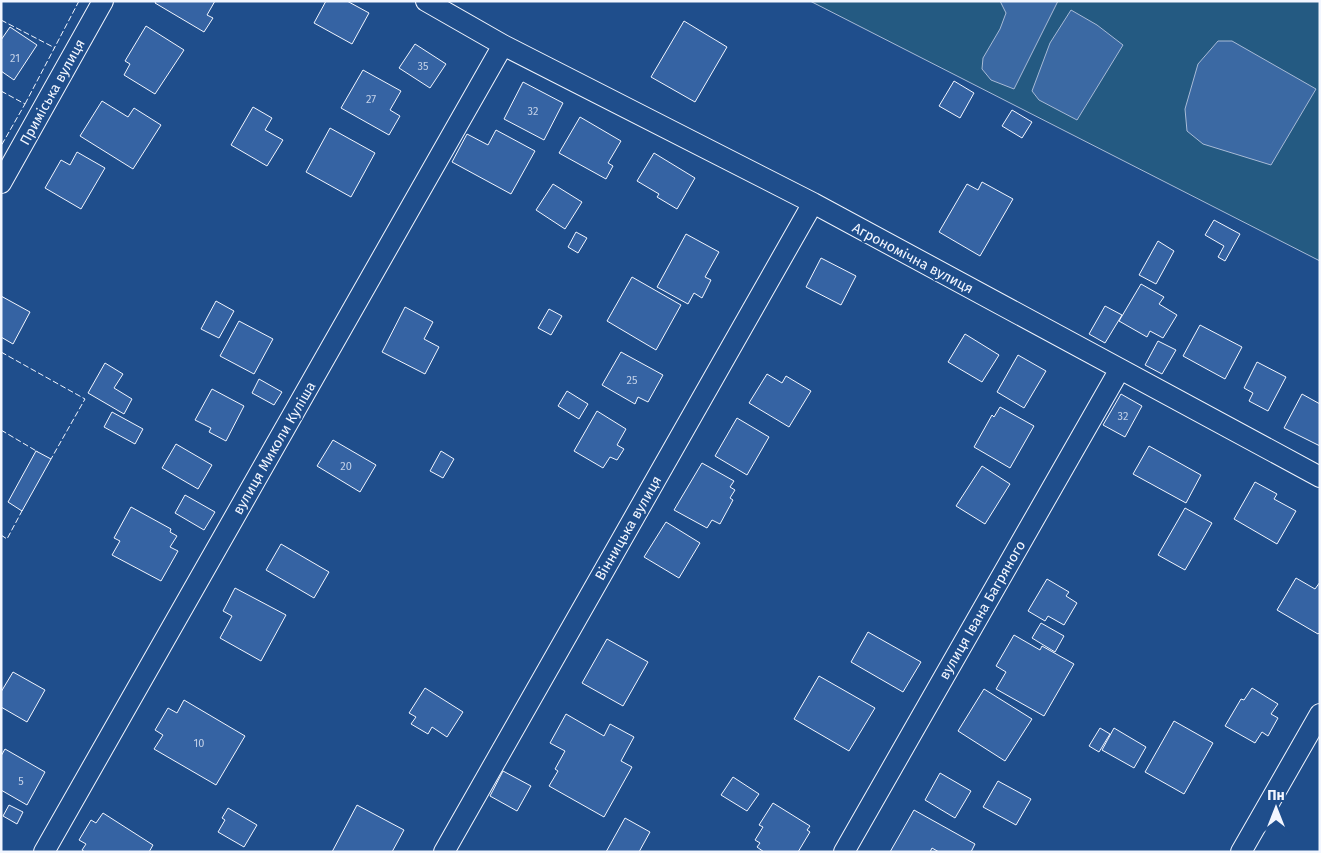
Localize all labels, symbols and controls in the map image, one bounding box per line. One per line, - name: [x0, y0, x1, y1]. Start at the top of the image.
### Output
- street label: Приміська вулиця: [16, 36, 89, 148]
- house number: 21: [10, 52, 20, 65]
- house number: 35: [418, 60, 429, 73]
- house number: 27: [366, 93, 376, 106]
- house number: 32: [528, 105, 538, 118]
- street label: Агрономічна вулиця: [849, 219, 976, 298]
- house number: 25: [627, 374, 638, 387]
- street label: вулиця Миколи Куліша: [229, 379, 319, 518]
- house number: 32: [1118, 410, 1128, 423]
- house number: 20: [340, 460, 352, 473]
- street label: Вінницька вулиця: [592, 473, 665, 584]
- street label: вулиця Івана Багряного: [936, 538, 1029, 683]
- house number: 10: [194, 737, 204, 750]
- house number: 5: [18, 775, 24, 788]
- north arrow: [1251, 783, 1301, 833]
- text: Пн: [1267, 787, 1285, 804]

